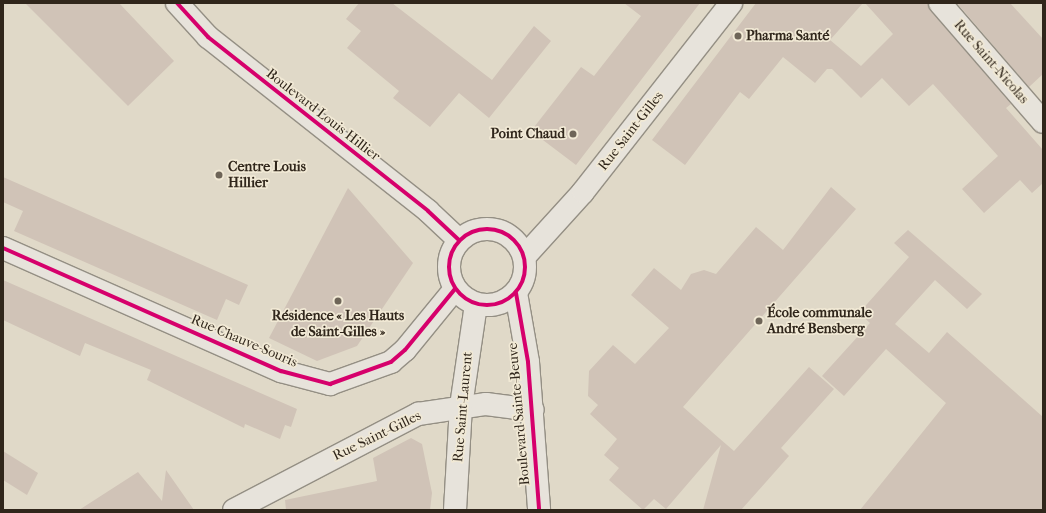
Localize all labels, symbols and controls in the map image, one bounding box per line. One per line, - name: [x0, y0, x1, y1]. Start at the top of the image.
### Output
- street label: Rue Saint-Nicolas: [950, 17, 1032, 107]
- place label: Pharma Santé: [746, 28, 830, 44]
- marker: Pharma Santé: [733, 31, 743, 41]
- street label: Boulevard Louis Hillier: [263, 65, 383, 165]
- street label: Rue Saint-Gilles: [595, 88, 667, 174]
- place label: Point Chaud: [491, 126, 565, 142]
- marker: Point Chaud: [568, 129, 578, 139]
- place label: Centre Louis Hillier: [228, 159, 306, 192]
- marker: Centre Louis Hillier: [213, 169, 225, 181]
- marker: Résidence « Les Hauts de Saint-Gilles »: [333, 296, 343, 306]
- place label: École communale André Bensberg: [767, 305, 872, 338]
- place label: Résidence « Les Hauts de Saint-Gilles »: [272, 308, 404, 340]
- street label: Rue Chauve-Souris: [188, 311, 300, 371]
- marker: École communale André Bensberg: [754, 316, 764, 326]
- street label: Boulevard Sainte-Beuve: [504, 342, 534, 486]
- street label: Rue Saint-Laurent: [450, 351, 476, 463]
- street label: Rue Saint-Gilles: [330, 407, 424, 465]

